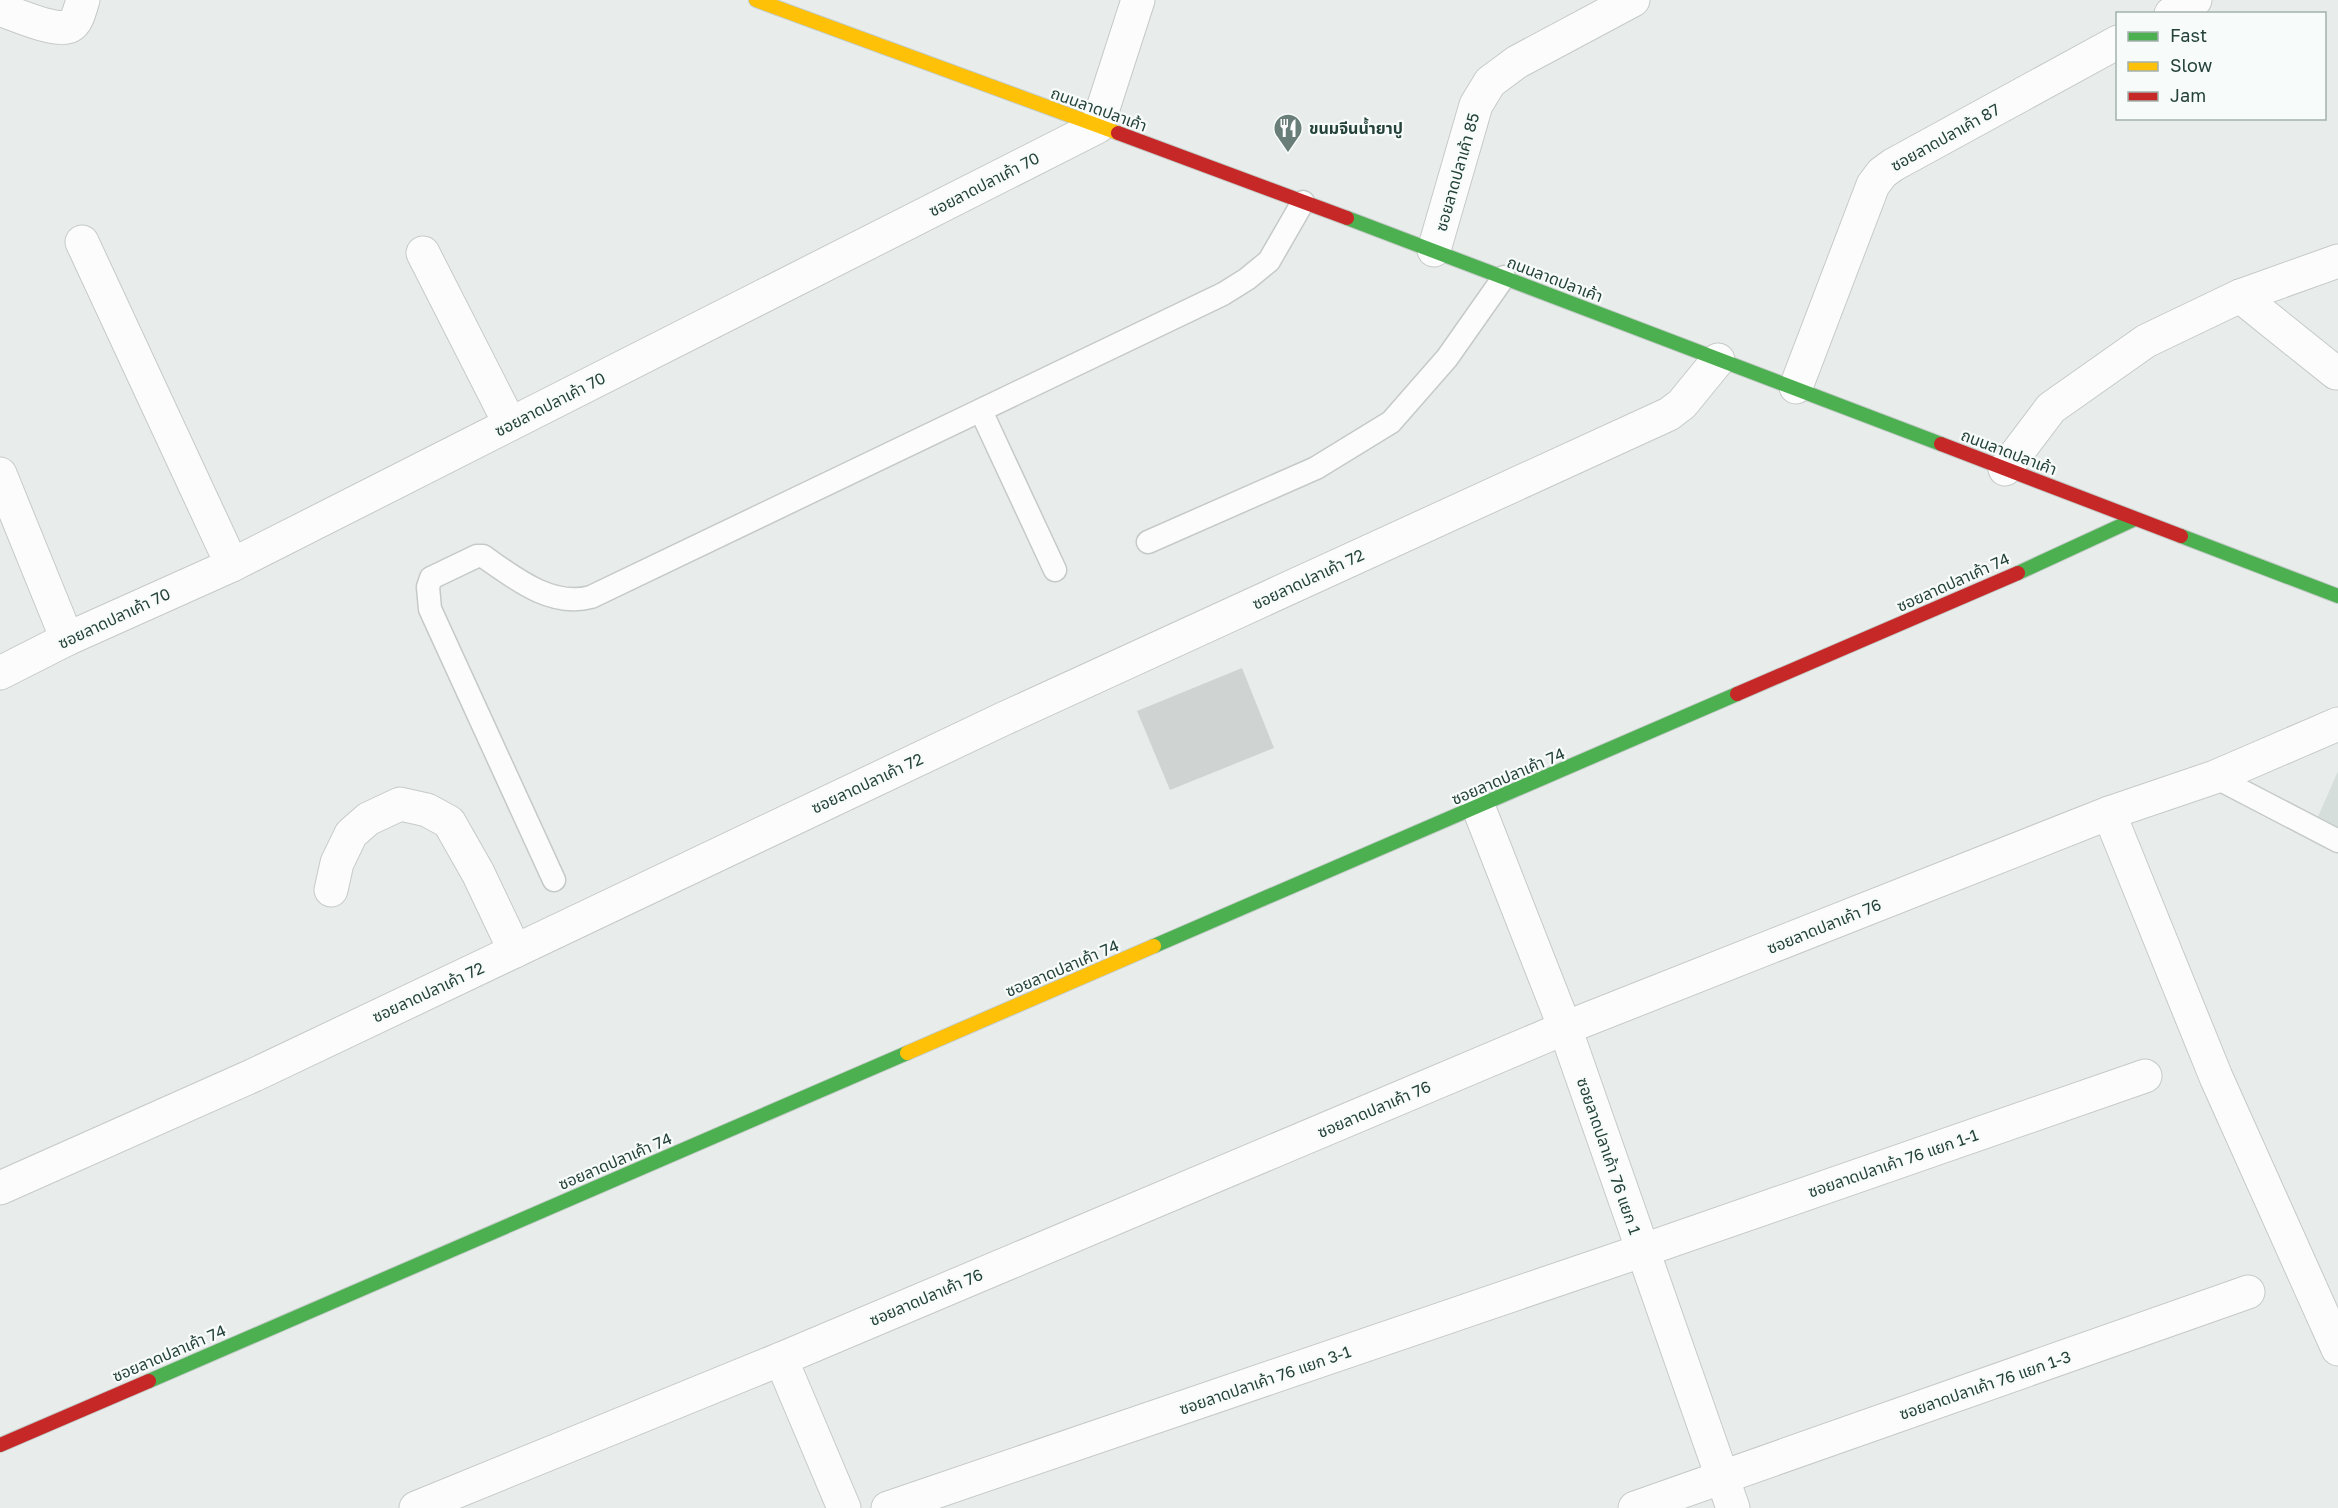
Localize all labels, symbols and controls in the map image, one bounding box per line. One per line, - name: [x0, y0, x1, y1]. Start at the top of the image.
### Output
- legend: [2116, 12, 2326, 120]
- text: Fast: [2170, 24, 2207, 46]
- text: Slow: [2170, 54, 2213, 76]
- street label: ถนนลาดปลาเค้า: [1048, 82, 1150, 136]
- text: Jam: [2170, 84, 2206, 106]
- street label: ซอยลาดปลาเค้า 87: [1887, 99, 2003, 175]
- street label: ซอยลาดปลาเค้า 85: [1431, 110, 1483, 234]
- restaurant icon: ขนมจีนน้ำยาปู: [1272, 112, 1304, 154]
- place label: ขนมจีนน้ำยาปู: [1309, 117, 1403, 139]
- street label: ซอยลาดปลาเค้า 70: [925, 147, 1043, 221]
- street label: ถนนลาดปลาเค้า: [1504, 252, 1606, 306]
- street label: ซอยลาดปลาเค้า 70: [491, 367, 609, 441]
- street label: ถนนลาดปลาเค้า: [1958, 425, 2060, 479]
- street label: ซอยลาดปลาเค้า 72: [1249, 544, 1367, 614]
- street label: ซอยลาดปลาเค้า 74: [1893, 548, 2013, 616]
- street label: ซอยลาดปลาเค้า 70: [55, 583, 173, 653]
- street label: ซอยลาดปลาเค้า 74: [1448, 743, 1568, 809]
- street label: ซอยลาดปลาเค้า 72: [808, 748, 926, 818]
- street label: ซอยลาดปลาเค้า 76: [1764, 894, 1884, 958]
- street label: ซอยลาดปลาเค้า 74: [1002, 935, 1122, 1001]
- street label: ซอยลาดปลาเค้า 72: [369, 957, 487, 1027]
- street label: ซอยลาดปลาเค้า 76 แยก 1: [1573, 1075, 1645, 1237]
- street label: ซอยลาดปลาเค้า 76: [1314, 1076, 1434, 1142]
- street label: ซอยลาดปลาเค้า 76 แยก 1-1: [1805, 1124, 1981, 1202]
- street label: ซอยลาดปลาเค้า 74: [555, 1128, 675, 1194]
- street label: ซอยลาดปลาเค้า 76: [866, 1264, 986, 1330]
- street label: ซอยลาดปลาเค้า 74: [109, 1320, 229, 1386]
- street label: ซอยลาดปลาเค้า 76 แยก 3-1: [1176, 1341, 1354, 1419]
- street label: ซอยลาดปลาเค้า 76 แยก 1-3: [1896, 1346, 2074, 1424]

